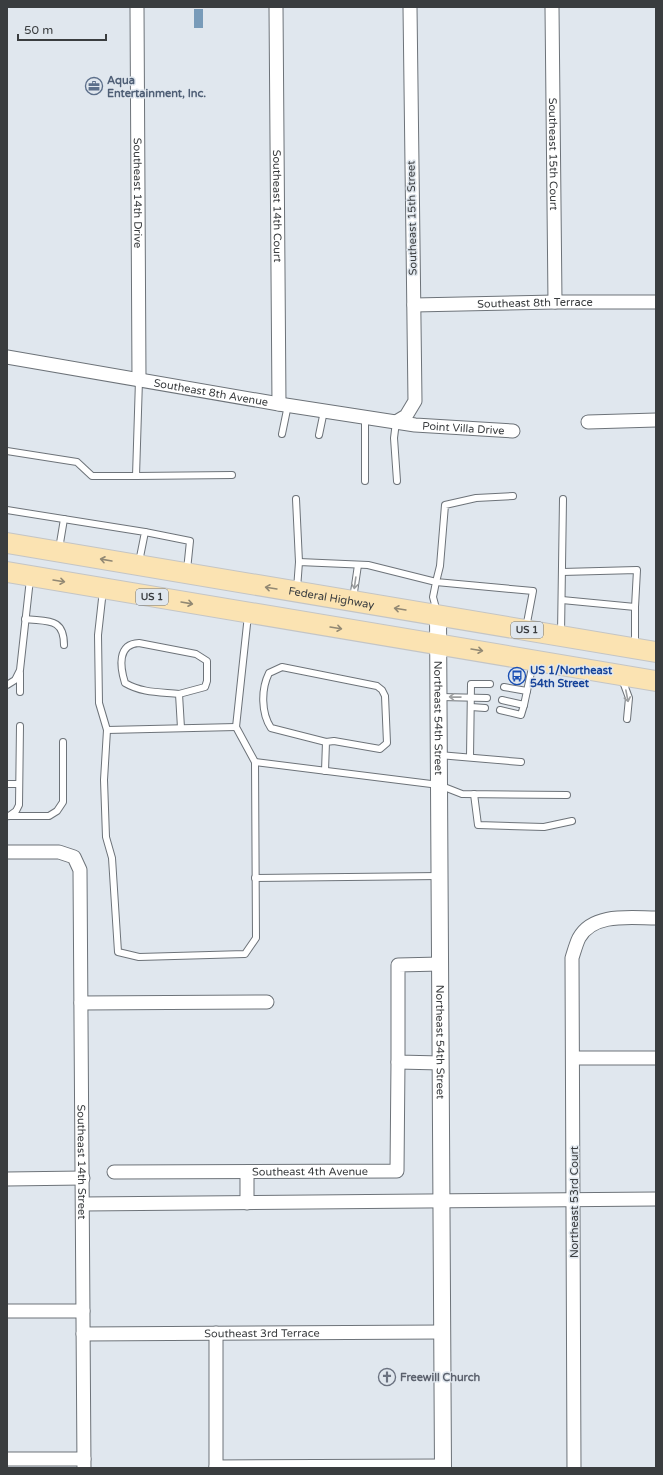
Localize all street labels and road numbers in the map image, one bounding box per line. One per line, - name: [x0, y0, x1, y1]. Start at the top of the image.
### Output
- street label: Southeast 15th Court: [546, 98, 561, 210]
- street label: Southeast 14th Drive: [131, 138, 145, 248]
- street label: Southeast 14th Court: [271, 150, 284, 262]
- street label: Southeast 15th Street: [404, 160, 420, 276]
- street label: Southeast 8th Terrace: [477, 296, 593, 310]
- street label: Southeast 8th Avenue: [153, 376, 269, 409]
- street label: Point Villa Drive: [422, 419, 505, 437]
- street label: Federal Highway: [288, 584, 375, 611]
- road number: US 1: [136, 589, 168, 605]
- road number: US 1: [511, 622, 543, 638]
- street label: Northeast 54th Street: [432, 661, 445, 775]
- street label: Northeast 54th Street: [434, 985, 447, 1099]
- street label: Southeast 14th Street: [75, 1104, 89, 1219]
- street label: Northeast 53rd Court: [568, 1146, 581, 1258]
- street label: Southeast 4th Avenue: [252, 1165, 368, 1178]
- street label: Southeast 3rd Terrace: [204, 1326, 320, 1340]

